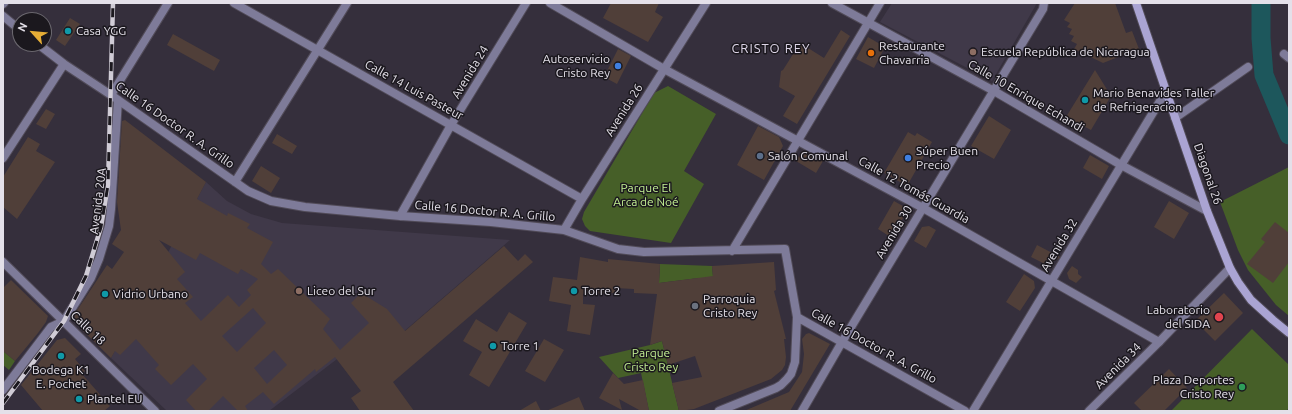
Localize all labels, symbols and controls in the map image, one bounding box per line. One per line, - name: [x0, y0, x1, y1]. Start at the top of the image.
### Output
- north arrow: [12, 12, 52, 52]
- text: N: [15, 21, 29, 33]
- place label: Casa YGG: [76, 24, 126, 38]
- marker: Casa YGG: [63, 26, 73, 36]
- place label: Restaurante Chavarria: [879, 39, 945, 67]
- district label: CRISTO REY: [731, 41, 811, 57]
- street label: Avenida 24: [449, 43, 491, 101]
- place label: Escuela República de Nicaragua: [981, 45, 1150, 59]
- marker: Escuela República de Nicaragua: [968, 47, 978, 57]
- marker: Restaurante Chavarria: [866, 48, 876, 58]
- place label: Autoservicio Cristo Rey: [543, 52, 610, 80]
- street label: Calle 14 Luis Pasteur: [362, 57, 466, 123]
- street label: Calle 10 Enrique Echandi: [965, 57, 1087, 135]
- marker: Autoservicio Cristo Rey: [613, 61, 623, 71]
- street label: Calle 16 Doctor R. A. Grillo: [113, 79, 237, 171]
- street label: Avenida 26: [602, 81, 646, 139]
- place label: Mario Benavides Taller de Refrigeracion: [1093, 86, 1214, 114]
- marker: Mario Benavides Taller de Refrigeracion: [1080, 95, 1090, 105]
- street label: Diagonal 26: [1191, 141, 1225, 207]
- place label: Súper Buen Precio: [916, 144, 978, 172]
- place label: Salón Comunal: [768, 149, 848, 163]
- marker: Salón Comunal: [755, 151, 765, 161]
- street label: Calle 12 Tomás Guardia: [856, 153, 972, 227]
- marker: Súper Buen Precio: [903, 153, 913, 163]
- street label: Avenida 20A: [87, 167, 109, 235]
- park label: Parque El Arca de Noé: [613, 181, 679, 209]
- street label: Calle 16 Doctor R. A. Grillo: [414, 198, 556, 224]
- street label: Avenida 30: [873, 203, 915, 261]
- street label: Avenida 32: [1038, 216, 1080, 274]
- place label: Liceo del Sur: [307, 284, 375, 298]
- place label: Torre 2: [582, 284, 620, 298]
- marker: Liceo del Sur: [294, 286, 304, 296]
- marker: Torre 2: [569, 286, 579, 296]
- place label: Vidrio Urbano: [113, 287, 188, 301]
- marker: Vidrio Urbano: [100, 289, 110, 299]
- place label: Parroquia Cristo Rey: [703, 292, 757, 320]
- marker: Parroquia Cristo Rey: [690, 301, 700, 311]
- place label: Laboratorio del SIDA: [1147, 303, 1210, 331]
- street label: Calle 16 Doctor R. A. Grillo: [809, 305, 939, 387]
- street label: Calle 18: [68, 308, 108, 348]
- marker: Laboratorio del SIDA: [1213, 311, 1225, 323]
- place label: Torre 1: [501, 339, 539, 353]
- street label: Avenida 34: [1092, 340, 1144, 392]
- marker: Torre 1: [488, 341, 498, 351]
- park label: Parque Cristo Rey: [624, 346, 678, 374]
- marker: Bodega K1 E. Pochet: [56, 351, 66, 361]
- place label: Bodega K1 E. Pochet: [32, 363, 90, 391]
- place label: Plaza Deportes Cristo Rey: [1153, 373, 1234, 401]
- marker: Plaza Deportes Cristo Rey: [1237, 382, 1247, 392]
- place label: Plantel EU: [87, 392, 142, 406]
- marker: Plantel EU: [74, 394, 84, 404]

